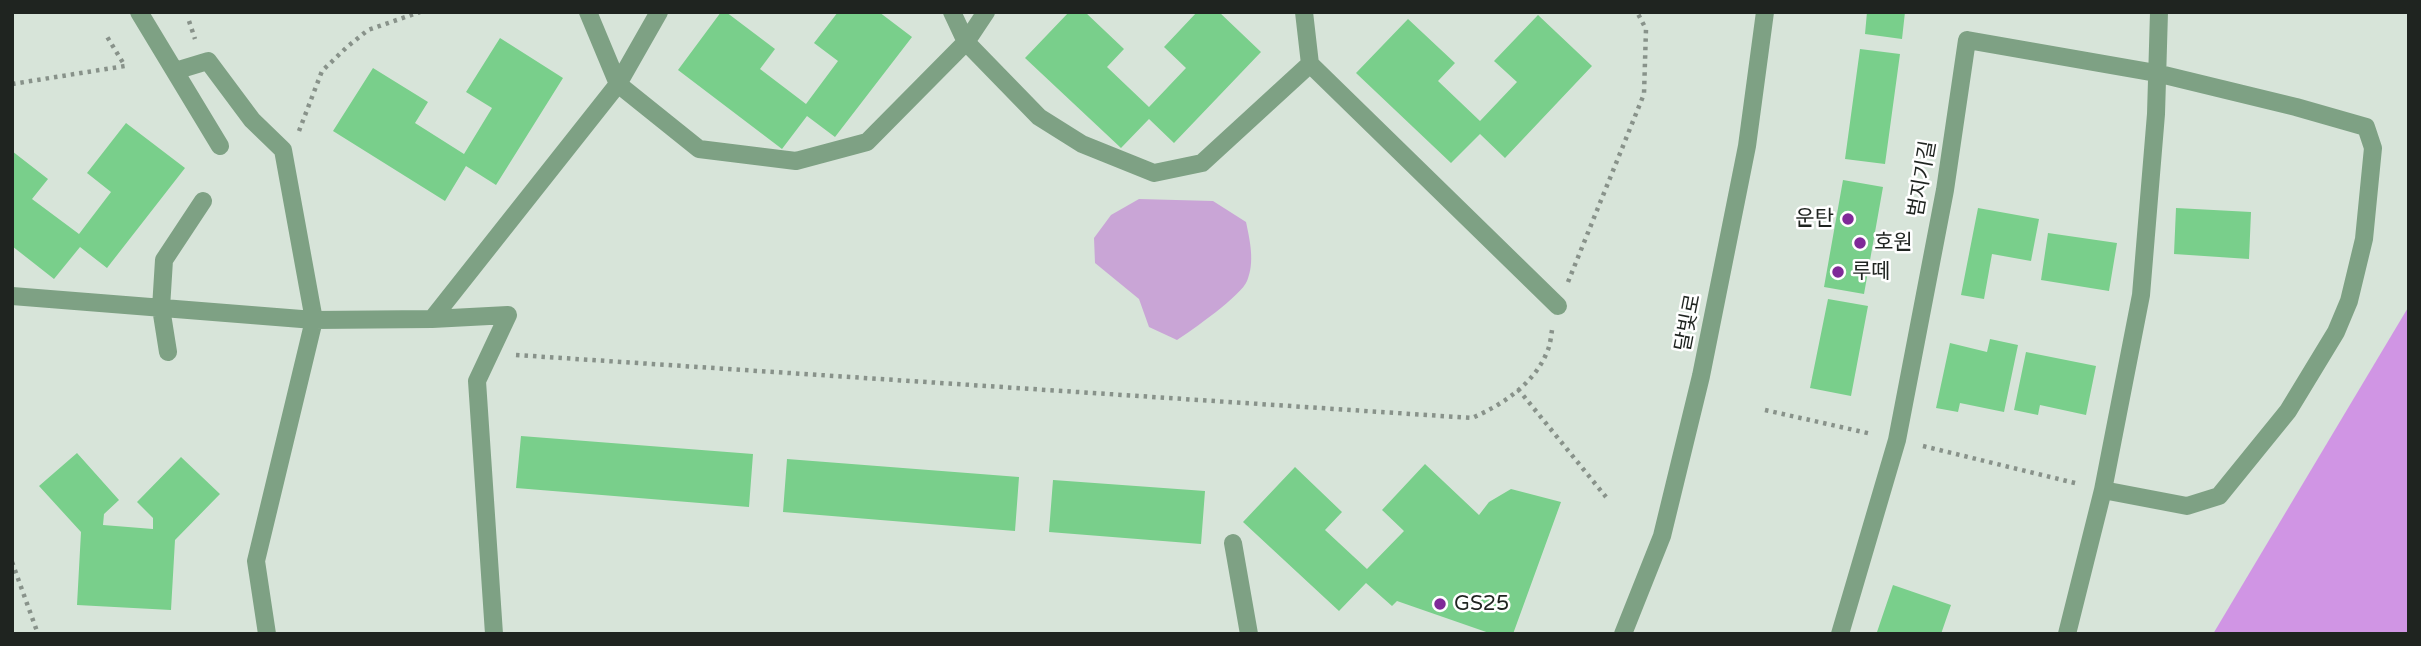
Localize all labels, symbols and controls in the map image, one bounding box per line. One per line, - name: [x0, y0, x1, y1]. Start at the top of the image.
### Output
- street label: 범지기길: [1904, 139, 1942, 219]
- place label: 운탄: [1795, 206, 1834, 232]
- marker: 운탄: [1840, 211, 1856, 227]
- place label: 호원: [1874, 230, 1913, 256]
- marker: 호원: [1852, 235, 1868, 251]
- place label: 루떼: [1852, 259, 1891, 285]
- marker: 루떼: [1830, 264, 1846, 280]
- street label: 달빛로: [1671, 292, 1707, 354]
- place label: GS25: [1454, 591, 1509, 617]
- marker: GS25: [1432, 596, 1448, 612]

